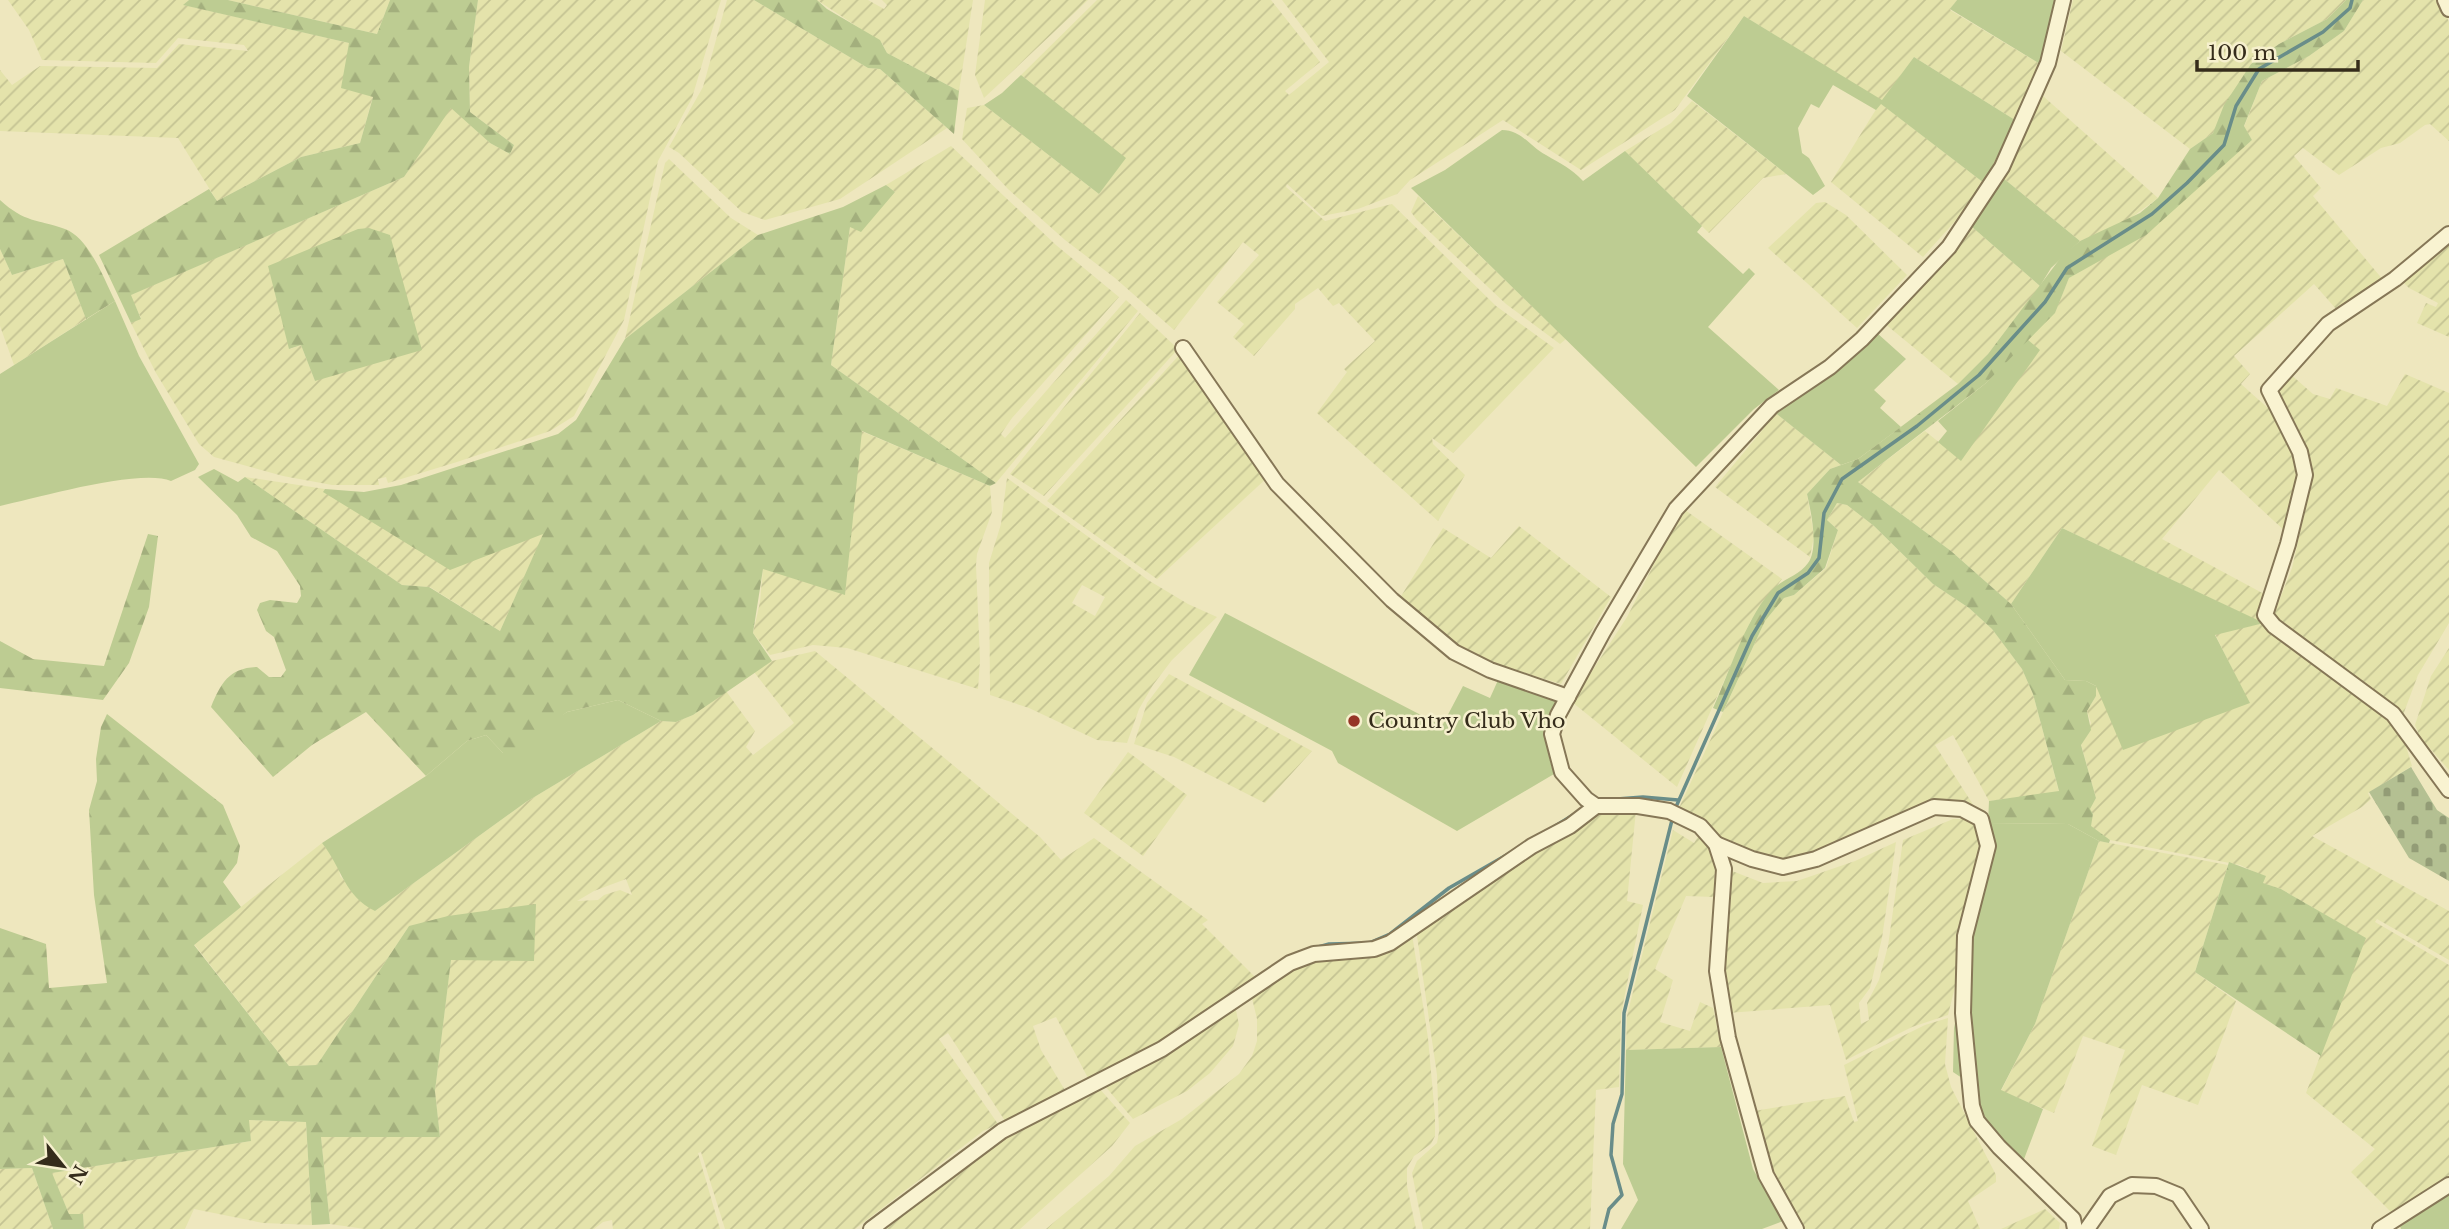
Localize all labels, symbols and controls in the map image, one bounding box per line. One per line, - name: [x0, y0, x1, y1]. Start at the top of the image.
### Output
- scale bar: [2197, 28, 2358, 72]
- text: 100 m: [2208, 40, 2276, 66]
- place label: Country Club Vho: [1368, 708, 1566, 734]
- marker: Country Club Vho: [1346, 713, 1362, 729]
- north arrow: [28, 1131, 98, 1201]
- text: N: [63, 1161, 92, 1188]

